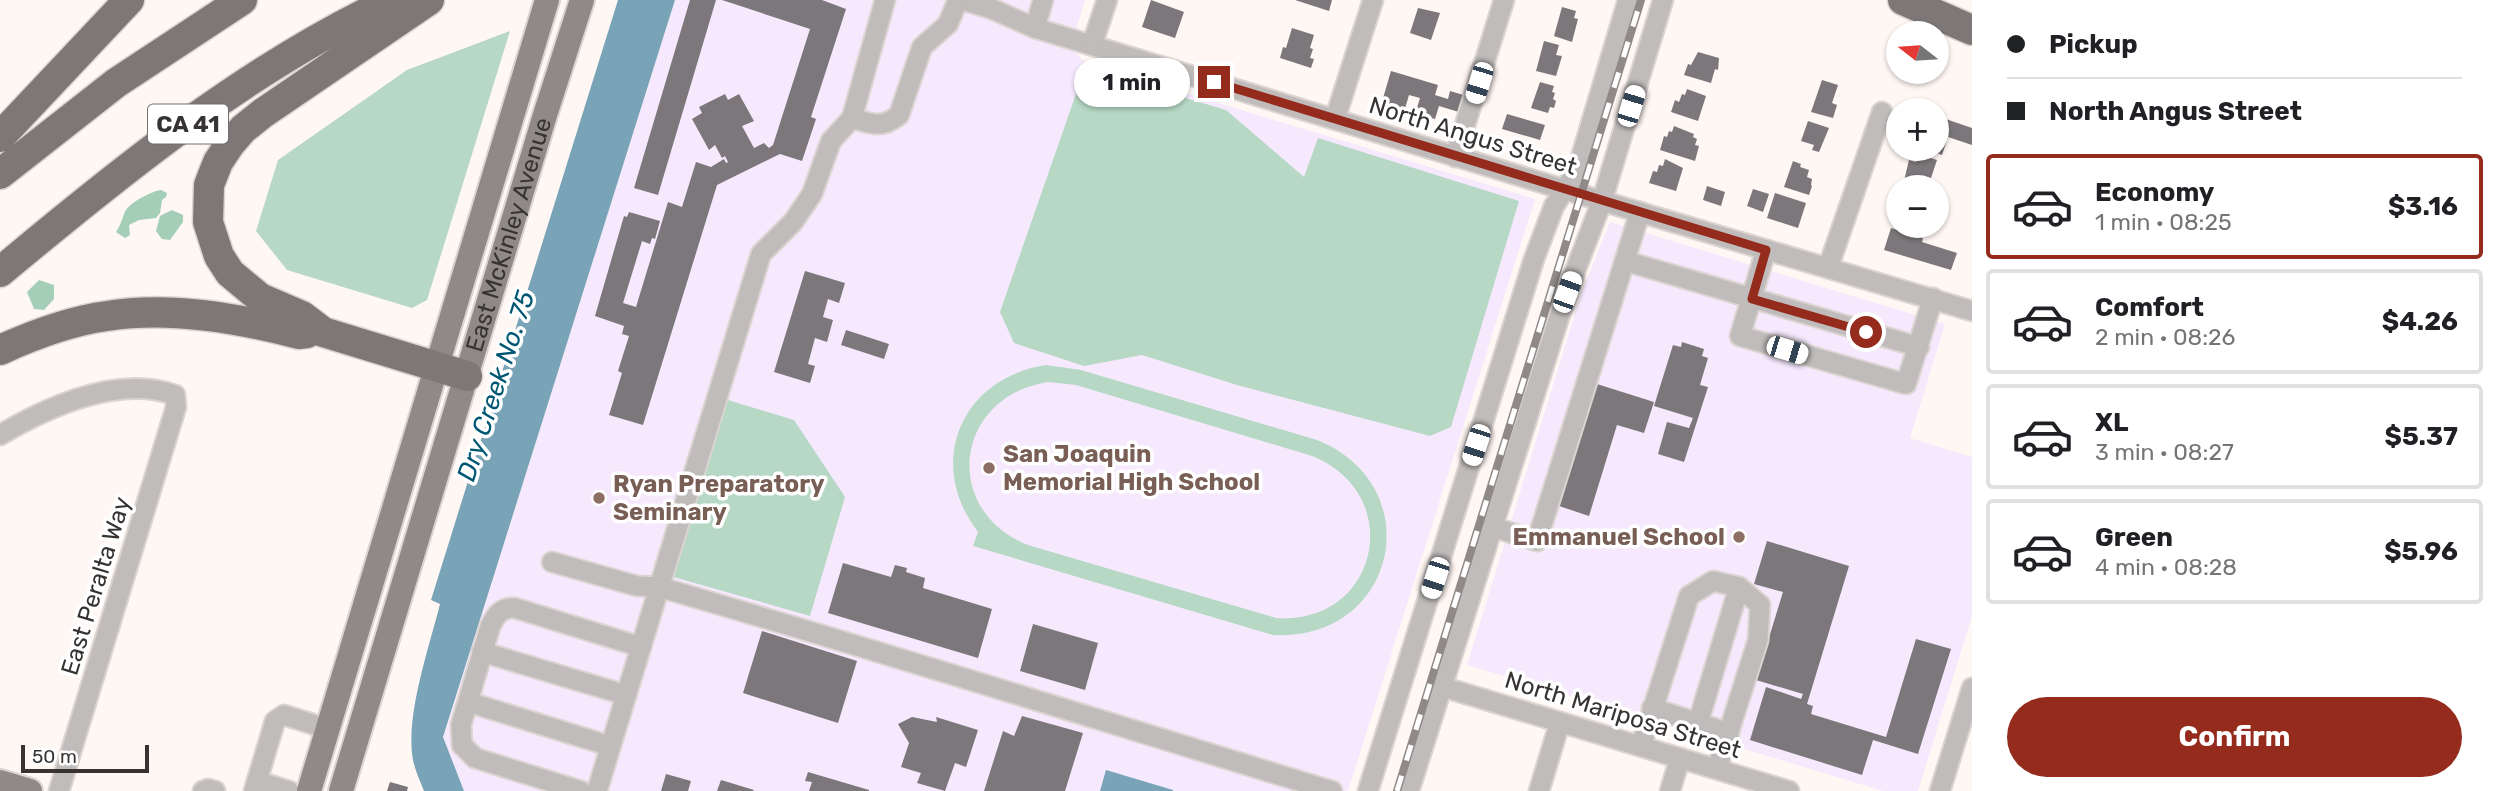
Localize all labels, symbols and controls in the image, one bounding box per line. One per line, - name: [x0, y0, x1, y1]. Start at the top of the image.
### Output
- north arrow: [1886, 21, 1950, 84]
- map controls: [1886, 21, 1949, 238]
- text: Pickup: [2049, 29, 2138, 60]
- callout: 1 min: [1074, 57, 1190, 106]
- car: [1463, 60, 1496, 106]
- route end: [1198, 66, 1230, 98]
- text: 1 min: [1103, 68, 1161, 96]
- car: [1615, 83, 1648, 129]
- street label: North Angus Street: [1366, 91, 1580, 181]
- text: North Angus Street: [2049, 96, 2302, 127]
- button: +: [1886, 98, 1949, 161]
- road number: CA 41: [148, 105, 228, 144]
- street label: East McKinley Avenue: [460, 114, 557, 355]
- button: −: [1886, 175, 1949, 238]
- icon: car: [2011, 175, 2074, 238]
- text: Economy: [2095, 177, 2214, 208]
- text: $3.16: [2388, 191, 2458, 222]
- text: 1 min · 08:25: [2095, 208, 2232, 236]
- car: [1550, 269, 1585, 315]
- water label: Dry Creek No. 75: [451, 286, 542, 485]
- icon: car: [2011, 290, 2074, 353]
- text: Comfort: [2095, 292, 2204, 323]
- text: $4.26: [2382, 306, 2458, 337]
- route start: [1850, 316, 1882, 348]
- text: 2 min · 08:26: [2095, 323, 2235, 351]
- car: [1764, 334, 1811, 366]
- icon: car: [2011, 405, 2074, 468]
- text: XL: [2095, 407, 2128, 438]
- text: $5.37: [2385, 421, 2458, 452]
- car: [1460, 422, 1493, 468]
- text: 3 min · 08:27: [2095, 438, 2234, 466]
- place label: San Joaquin Memorial High School: [1003, 440, 1260, 496]
- marker: San Joaquin Memorial High School: [981, 460, 997, 476]
- place label: Ryan Preparatory Seminary: [613, 470, 825, 526]
- marker: Ryan Preparatory Seminary: [591, 490, 607, 506]
- street label: East Peralta Way: [56, 493, 136, 679]
- icon: car: [2011, 520, 2074, 583]
- text: Green: [2095, 522, 2173, 553]
- place label: Emmanuel School: [1513, 523, 1725, 551]
- marker: Emmanuel School: [1731, 529, 1747, 545]
- text: $5.96: [2384, 536, 2458, 567]
- text: 4 min · 08:28: [2095, 553, 2237, 581]
- car: [1419, 555, 1452, 601]
- street label: North Mariposa Street: [1502, 666, 1744, 764]
- button: Confirm: [2007, 697, 2462, 777]
- scale bar: [21, 742, 149, 774]
- text: 50 m: [32, 745, 77, 768]

